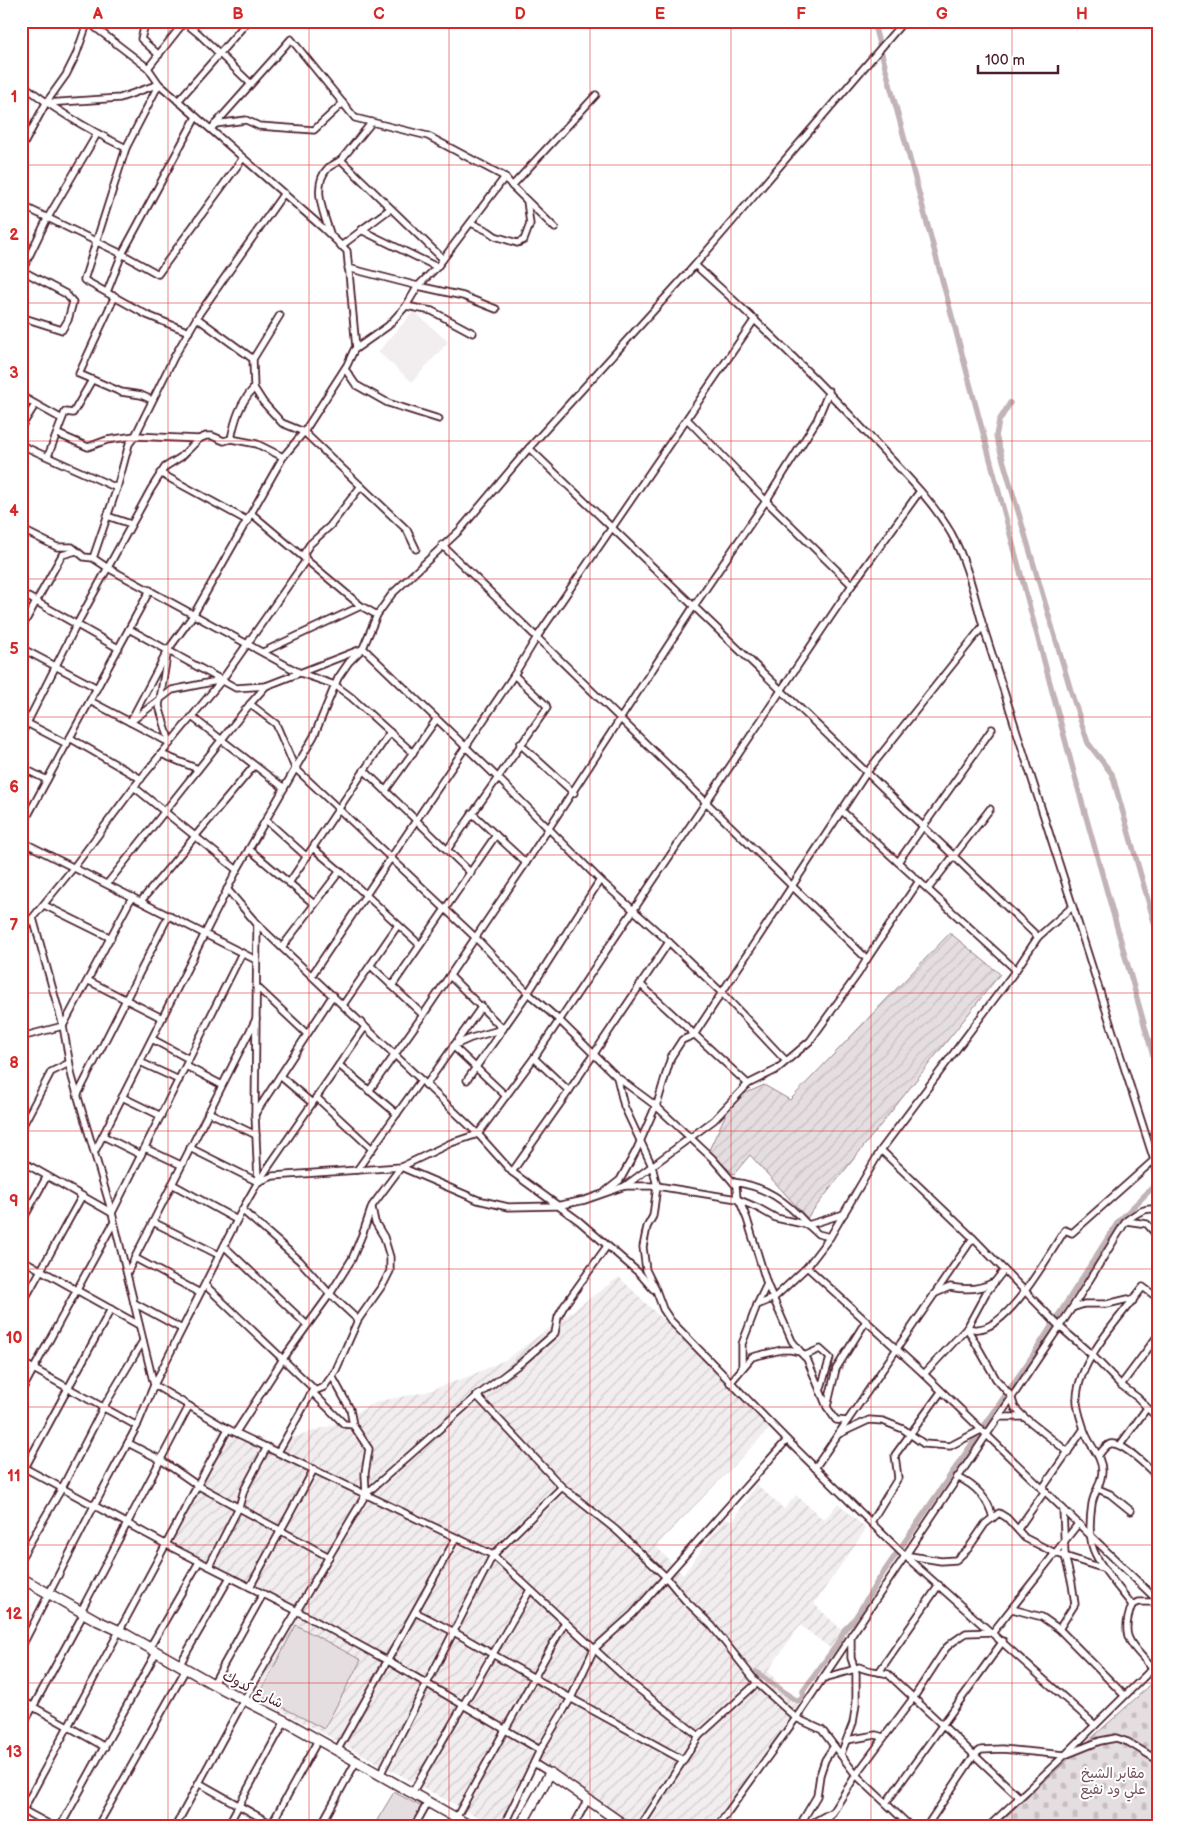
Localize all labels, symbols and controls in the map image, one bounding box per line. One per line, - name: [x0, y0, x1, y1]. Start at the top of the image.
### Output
- text: A: [92, 5, 103, 24]
- text: B: [232, 5, 244, 24]
- text: C: [373, 5, 385, 24]
- text: D: [514, 5, 526, 24]
- text: E: [655, 5, 665, 24]
- text: F: [796, 5, 806, 24]
- text: G: [936, 5, 948, 24]
- text: H: [1076, 5, 1088, 24]
- scale bar: [978, 42, 1058, 74]
- text: 100 m: [985, 51, 1025, 70]
- text: 1: [11, 88, 17, 107]
- text: 2: [9, 226, 19, 245]
- text: 3: [9, 364, 19, 383]
- text: 4: [9, 502, 19, 521]
- text: 5: [9, 640, 19, 659]
- text: 6: [9, 778, 19, 797]
- text: 7: [10, 916, 19, 935]
- text: 8: [9, 1054, 19, 1073]
- text: 9: [9, 1192, 19, 1211]
- text: 10: [6, 1329, 22, 1348]
- text: 11: [7, 1467, 21, 1486]
- text: 12: [6, 1605, 23, 1624]
- street label: شارع كدوك: [219, 1667, 286, 1713]
- text: 13: [6, 1743, 22, 1762]
- park label: مقابر الشيخ علي ود نفيع: [1080, 1765, 1146, 1802]

